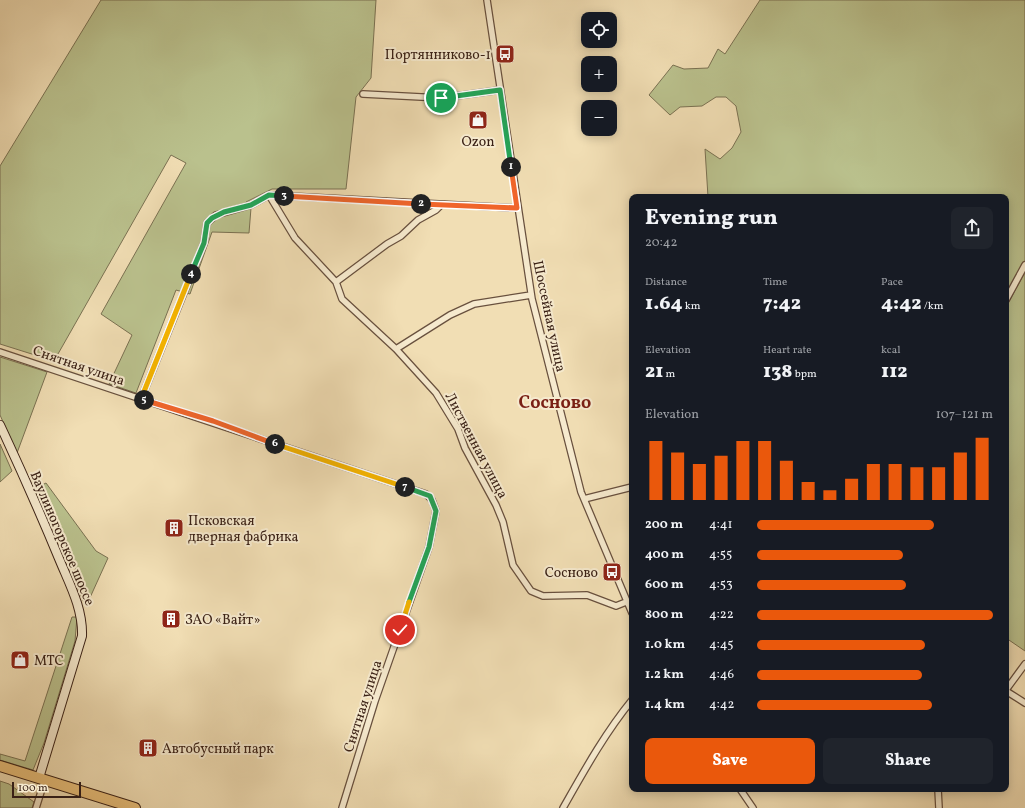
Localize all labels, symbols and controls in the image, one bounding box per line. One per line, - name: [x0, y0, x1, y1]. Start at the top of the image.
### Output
- map controls: [581, 12, 617, 136]
- button: locate: [581, 12, 617, 48]
- bus stop icon: Портянниково-1: [494, 43, 516, 65]
- place label: Портянниково-1: [385, 46, 491, 65]
- button: +: [581, 56, 617, 92]
- pin: [424, 81, 458, 115]
- icon: arrive: [430, 87, 452, 109]
- button: −: [581, 100, 617, 136]
- shop icon: Ozon: [467, 109, 489, 131]
- place label: Ozon: [461, 133, 495, 152]
- pin: 1: [501, 157, 521, 177]
- text: 1: [509, 159, 513, 174]
- pin: 3: [274, 186, 294, 206]
- text: 3: [281, 188, 287, 203]
- pin: 2: [411, 194, 431, 214]
- text: 2: [418, 196, 424, 211]
- text: Evening run: [645, 203, 778, 234]
- button: share: [951, 207, 993, 249]
- text: 20:42: [645, 234, 677, 252]
- street label: Шоссейная улица: [527, 259, 570, 374]
- pin: 4: [181, 264, 201, 284]
- text: 4: [188, 266, 194, 281]
- text: Distance: [645, 275, 687, 290]
- text: Time: [763, 275, 787, 290]
- text: Pace: [881, 275, 903, 290]
- text: 1.64: [645, 290, 683, 318]
- text: 7:42: [763, 290, 801, 318]
- text: 4:42: [881, 290, 922, 318]
- text: km: [683, 299, 700, 314]
- text: /km: [922, 299, 944, 314]
- street label: Снятная улица: [30, 342, 127, 391]
- text: Elevation: [645, 343, 691, 358]
- text: Heart rate: [763, 343, 812, 358]
- text: kcal: [881, 343, 901, 358]
- text: 21: [645, 358, 663, 386]
- text: 138: [763, 358, 793, 386]
- text: 112: [881, 358, 908, 386]
- text: m: [663, 367, 675, 382]
- text: bpm: [793, 367, 817, 382]
- street label: Лиственная улица: [440, 389, 512, 502]
- pin: 5: [134, 390, 154, 410]
- district label: Сосново: [519, 391, 591, 416]
- text: 5: [141, 392, 147, 407]
- text: Elevation: [645, 406, 699, 424]
- text: 107–121 m: [936, 406, 993, 424]
- pin: 6: [265, 434, 285, 454]
- text: 6: [272, 436, 278, 451]
- street label: Ваулиногорское шоссе: [25, 468, 99, 609]
- pin: 7: [395, 477, 415, 497]
- text: 7: [402, 479, 408, 494]
- place label: Псковская дверная фабрика: [188, 512, 298, 547]
- text: 200 m: [645, 516, 683, 534]
- text: 4:41: [709, 516, 733, 534]
- building icon: Псковская дверная фабрика: [163, 517, 185, 539]
- text: 400 m: [645, 546, 684, 564]
- text: 4:55: [709, 546, 732, 564]
- bus stop icon: Сосново: [601, 561, 623, 583]
- place label: Сосново: [545, 564, 598, 583]
- text: 600 m: [645, 576, 683, 594]
- text: 4:53: [709, 576, 733, 594]
- text: 800 m: [645, 606, 683, 624]
- text: 4:22: [709, 606, 734, 624]
- building icon: ЗАО «Вайт»: [160, 608, 182, 630]
- place label: ЗАО «Вайт»: [185, 611, 260, 630]
- pin: [383, 613, 417, 647]
- icon: check: [389, 619, 411, 641]
- text: 1.0 km: [645, 636, 685, 654]
- text: 4:45: [709, 636, 733, 654]
- shop icon: МТС: [9, 649, 31, 671]
- place label: МТС: [34, 652, 64, 671]
- street label: Снятная улица: [340, 658, 387, 755]
- text: 1.2 km: [645, 666, 684, 684]
- text: 4:46: [709, 666, 734, 684]
- text: 1.4 km: [645, 696, 685, 714]
- text: 4:42: [709, 696, 735, 714]
- building icon: Автобусный парк: [137, 737, 159, 759]
- button: Save: [645, 738, 815, 784]
- button: Share: [823, 738, 993, 784]
- place label: Автобусный парк: [162, 740, 274, 759]
- scale bar: [12, 780, 81, 799]
- text: 100 m: [18, 781, 48, 796]

